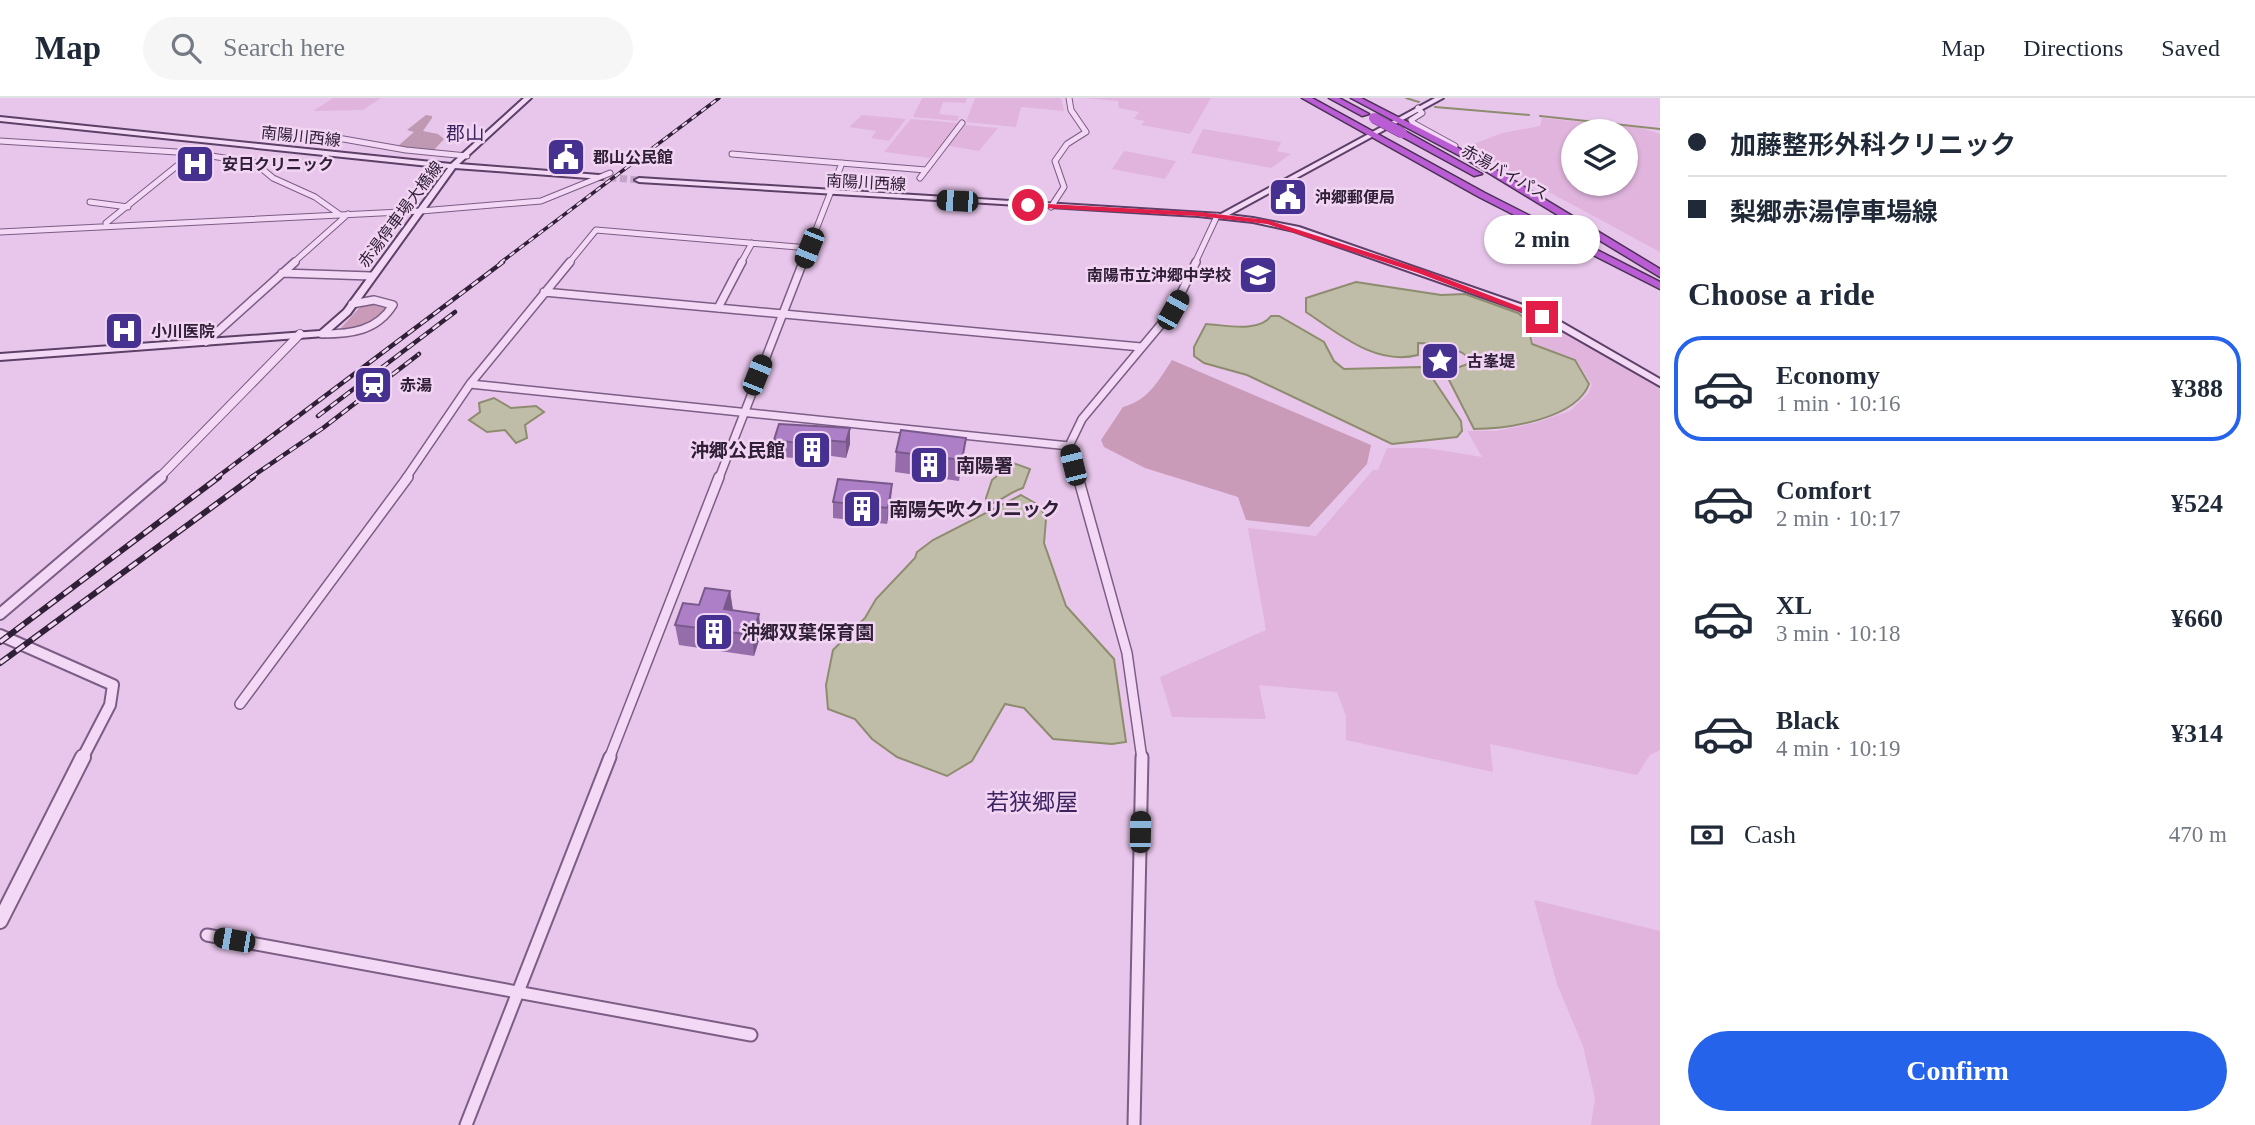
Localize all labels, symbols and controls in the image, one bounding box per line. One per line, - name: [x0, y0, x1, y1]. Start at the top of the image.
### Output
- search box: [143, 17, 633, 80]
- icon: search: [167, 29, 205, 67]
- text: Map: [35, 30, 101, 66]
- text: Search here: [223, 33, 345, 62]
- text: Map: [1941, 35, 1985, 61]
- text: Directions: [2023, 35, 2123, 61]
- text: Saved: [2161, 35, 2220, 61]
- map controls: [1561, 119, 1638, 196]
- button: layers: [1561, 119, 1638, 196]
- district label: 郡山: [446, 123, 484, 144]
- street label: 南陽川西線: [260, 124, 342, 149]
- text: 加藤整形外科クリニック: [1730, 131, 2016, 160]
- public building icon: 郡山公民館: [545, 136, 587, 178]
- street label: 赤湯バイパス: [1459, 142, 1551, 203]
- hospital icon: 安日クリニック: [174, 143, 216, 185]
- place label: 郡山公民館: [593, 149, 673, 166]
- place label: 安日クリニック: [222, 156, 334, 173]
- street label: 赤湯停車場大橋線: [355, 158, 446, 271]
- street label: 南陽川西線: [826, 172, 906, 193]
- public building icon: 沖郷郵便局: [1267, 176, 1309, 218]
- place label: 沖郷郵便局: [1315, 188, 1395, 206]
- car: [936, 189, 979, 213]
- route start: [1012, 189, 1044, 221]
- text: 梨郷赤湯停車場線: [1730, 198, 1938, 227]
- callout: 2 min: [1484, 216, 1600, 264]
- car: [792, 225, 827, 271]
- text: 2 min: [1514, 227, 1570, 252]
- school or university icon: 南陽市立沖郷中学校: [1237, 254, 1279, 296]
- place label: 南陽市立沖郷中学校: [1087, 266, 1231, 284]
- text: Choose a ride: [1688, 276, 1875, 312]
- car: [1154, 287, 1193, 333]
- route end: [1526, 301, 1558, 333]
- hospital icon: 小川医院: [103, 310, 145, 352]
- place label: 小川医院: [151, 323, 215, 340]
- place icon: 古峯堤: [1419, 340, 1461, 382]
- car: [740, 352, 775, 398]
- place label: 古峯堤: [1467, 353, 1515, 370]
- icon: car: [1692, 357, 1755, 420]
- text: Economy: [1776, 361, 1880, 390]
- station icon: 赤湯: [352, 364, 394, 406]
- text: ¥388: [2171, 374, 2223, 403]
- place label: 赤湯: [400, 377, 432, 394]
- text: 1 min · 10:16: [1776, 391, 1901, 416]
- building icon: 沖郷公民館: [791, 429, 833, 471]
- place label: 沖郷公民館: [690, 440, 785, 461]
- car: [1058, 442, 1089, 488]
- building icon: 南陽署: [908, 444, 950, 486]
- place label: 南陽署: [956, 455, 1013, 476]
- icon: car: [1692, 472, 1755, 535]
- text: Comfort: [1776, 476, 1871, 505]
- building icon: 南陽矢吹クリニック: [841, 488, 883, 530]
- text: ¥524: [2171, 489, 2223, 518]
- place label: 南陽矢吹クリニック: [889, 499, 1060, 520]
- text: 2 min · 10:17: [1776, 506, 1901, 531]
- icon: car: [1692, 587, 1755, 650]
- text: XL: [1776, 591, 1812, 620]
- text: ¥660: [2171, 604, 2223, 633]
- building icon: 沖郷双葉保育園: [693, 611, 735, 653]
- text: 3 min · 10:18: [1776, 621, 1901, 646]
- place label: 沖郷双葉保育園: [741, 622, 874, 643]
- icon: car: [1692, 702, 1755, 765]
- text: Black: [1776, 706, 1840, 735]
- text: ¥314: [2171, 719, 2223, 748]
- text: 4 min · 10:19: [1776, 736, 1901, 761]
- district label: 若狭郷屋: [986, 790, 1078, 815]
- car: [1130, 811, 1151, 853]
- icon: cash: [1688, 816, 1726, 854]
- text: Cash: [1744, 820, 1796, 849]
- text: 470 m: [2169, 822, 2227, 847]
- car: [212, 926, 257, 954]
- button: Confirm: [1688, 1031, 2227, 1111]

